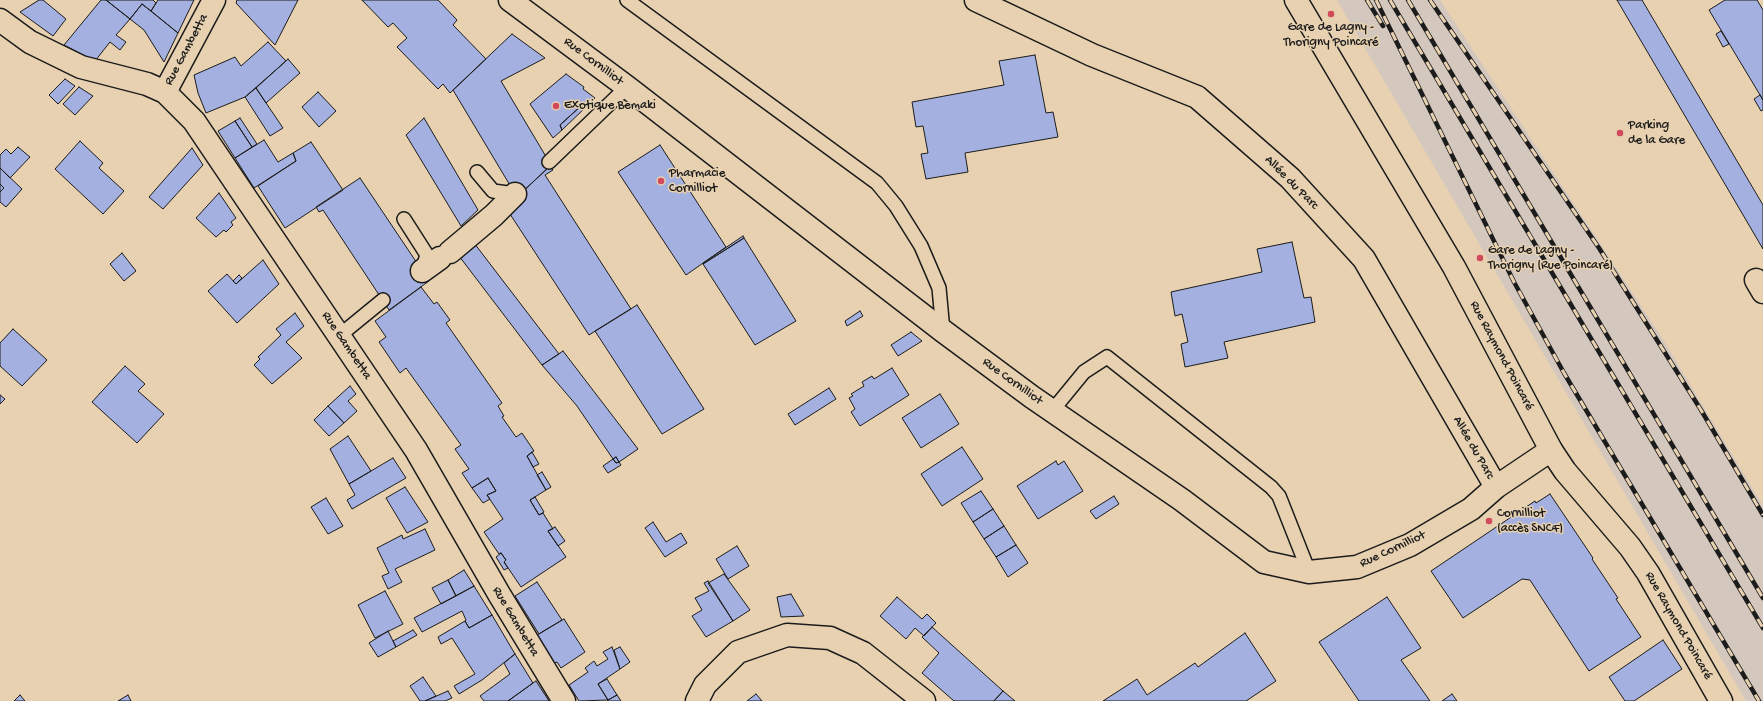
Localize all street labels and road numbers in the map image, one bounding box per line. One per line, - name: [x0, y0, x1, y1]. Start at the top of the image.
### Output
- street label: Rue Gambetta: [162, 12, 212, 88]
- street label: Rue Cornilliot: [560, 35, 626, 89]
- street label: Allée du Parc: [1261, 153, 1321, 213]
- street label: Rue Raymond Poincaré: [1466, 299, 1536, 413]
- street label: Rue Gambetta: [318, 309, 374, 383]
- street label: Rue Cornilliot: [979, 355, 1045, 409]
- street label: Allée du Parc: [1449, 414, 1497, 482]
- street label: Rue Cornilliot: [1358, 528, 1428, 572]
- street label: Rue Raymond Poincaré: [1641, 569, 1715, 683]
- street label: Rue Gambetta: [488, 584, 542, 660]

